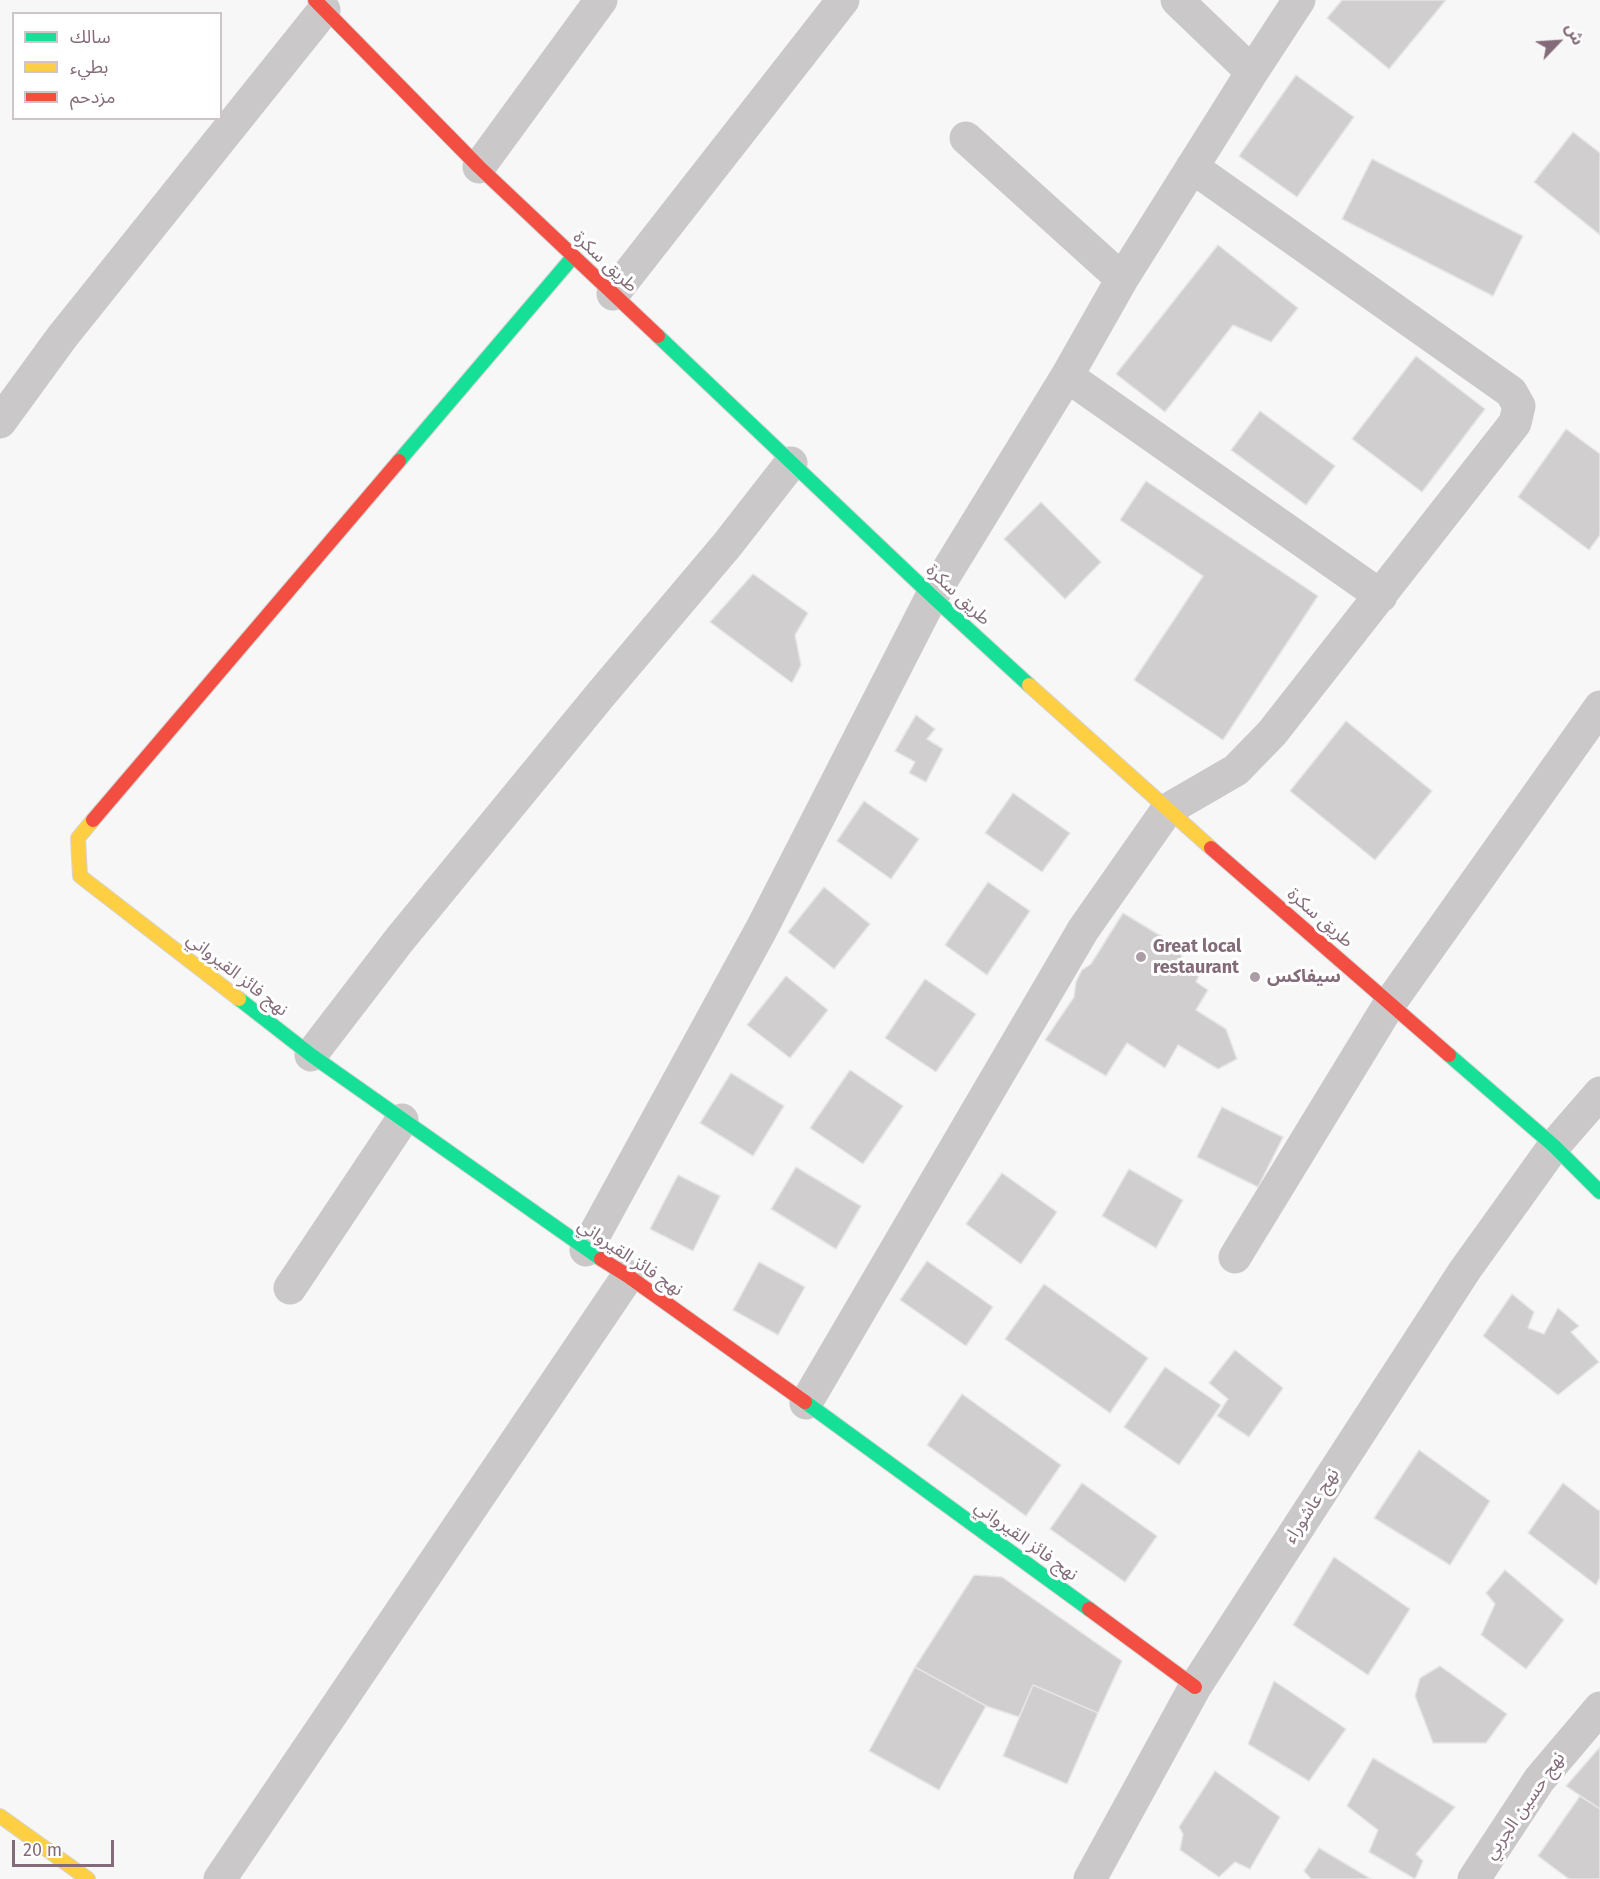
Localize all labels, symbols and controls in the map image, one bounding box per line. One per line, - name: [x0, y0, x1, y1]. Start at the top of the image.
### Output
- legend: [12, 12, 222, 120]
- north arrow: [1528, 12, 1588, 72]
- text: ش: [1562, 20, 1588, 48]
- text: سالك: [70, 26, 111, 48]
- text: بطيء: [70, 56, 108, 78]
- text: مزدحم: [70, 86, 115, 108]
- street label: طريق سكرة: [568, 227, 642, 297]
- street label: طريق سكرة: [921, 560, 995, 630]
- street label: طريق سكرة: [1283, 883, 1357, 953]
- street label: نهج فائز القيرواني: [182, 929, 292, 1021]
- place label: Great local restaurant: [1153, 936, 1241, 978]
- marker: Great local restaurant: [1134, 950, 1148, 964]
- place label: سيفاكس: [1267, 966, 1341, 988]
- marker: سيفاكس: [1248, 970, 1262, 984]
- street label: نهج فائز القيرواني: [573, 1215, 687, 1301]
- street label: نهج عاشوراء: [1280, 1464, 1344, 1548]
- street label: نهج فائز القيرواني: [970, 1496, 1082, 1586]
- street label: نهج حسين الجربي: [1480, 1748, 1570, 1864]
- scale bar: [15, 1828, 117, 1866]
- text: 20 m: [23, 1839, 62, 1861]

